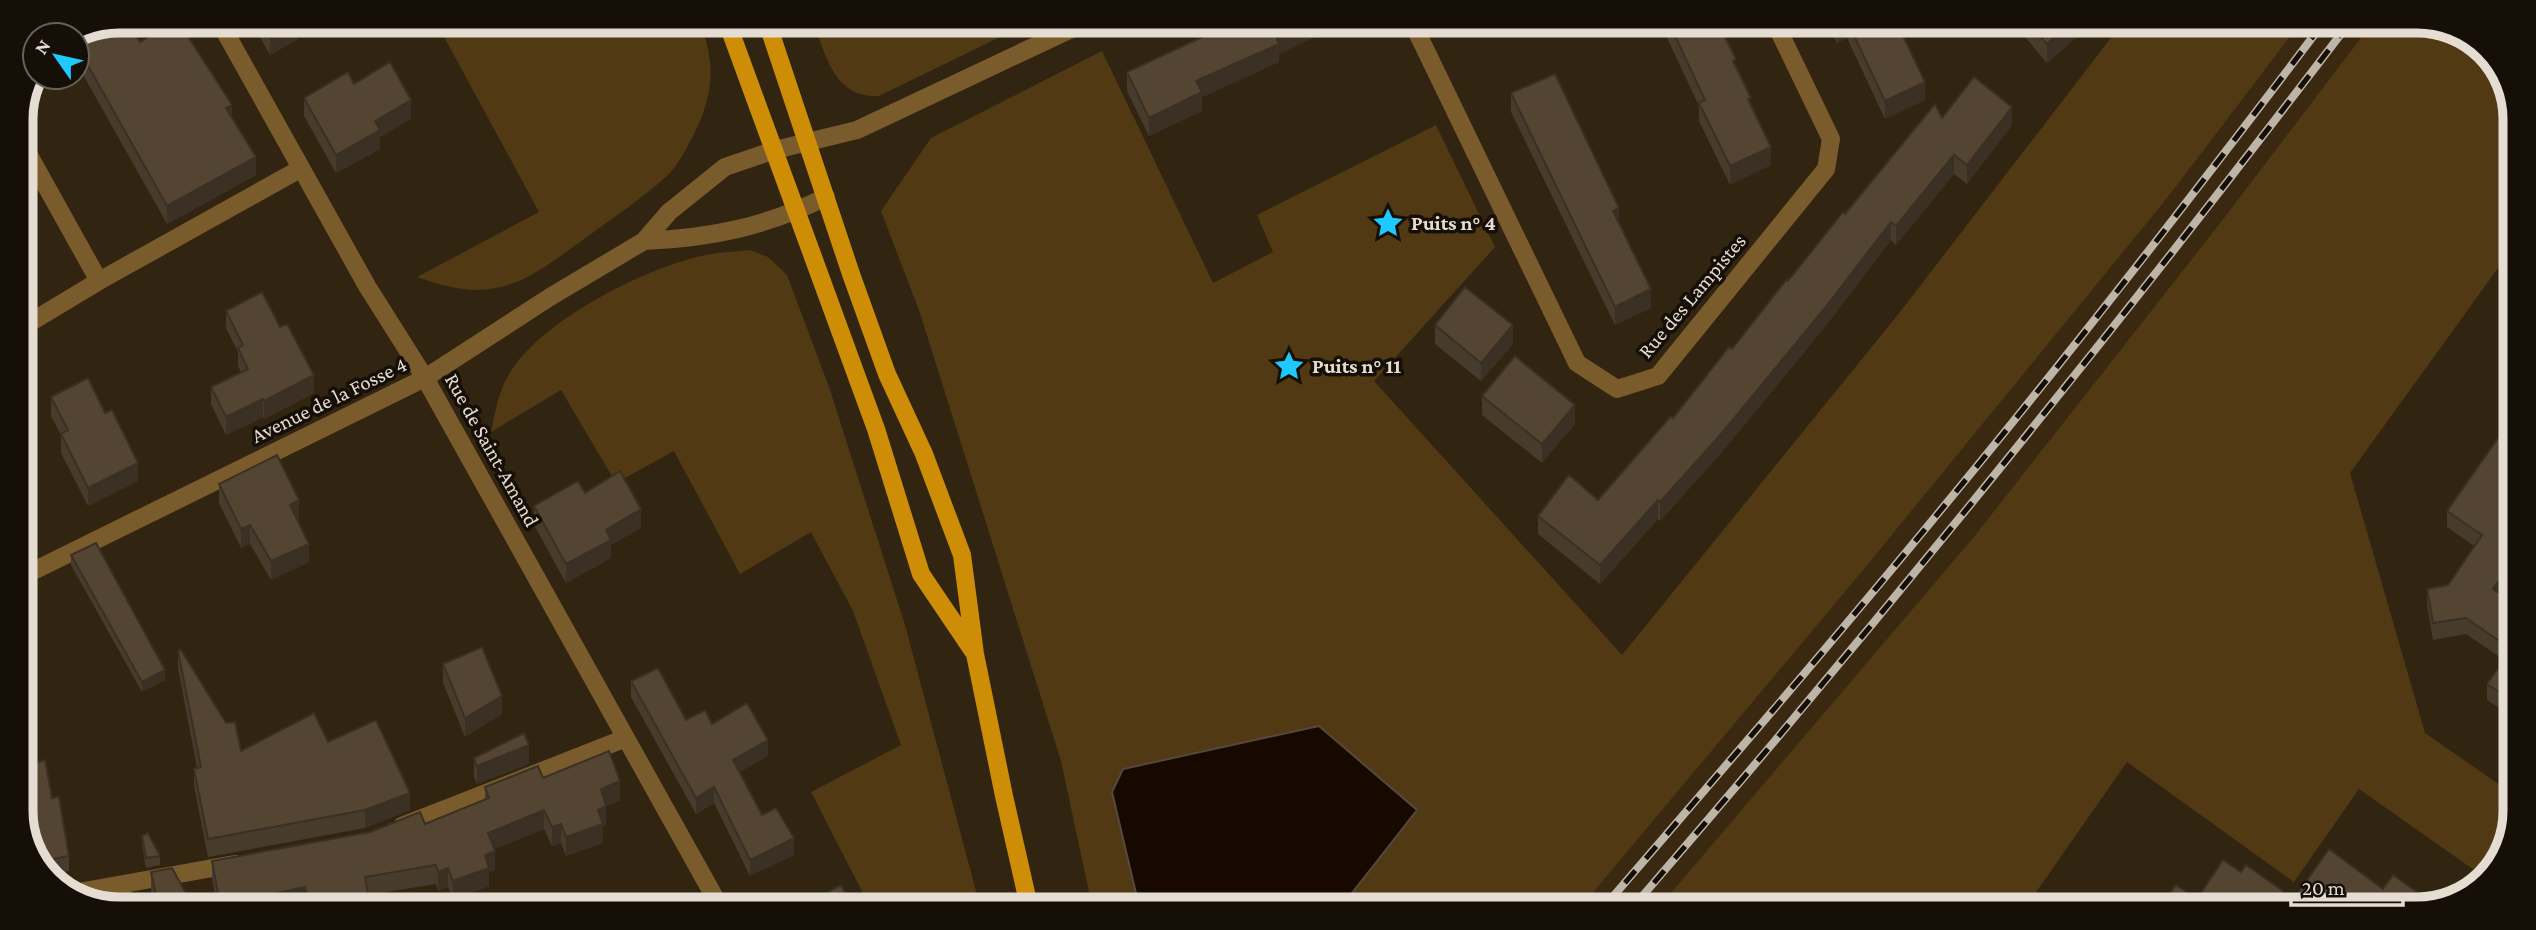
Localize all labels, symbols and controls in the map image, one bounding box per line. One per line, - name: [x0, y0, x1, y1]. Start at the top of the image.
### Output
- north arrow: [21, 21, 91, 91]
- text: N: [30, 35, 55, 58]
- place icon: Puits n° 4: [1371, 206, 1405, 240]
- place label: Puits n° 4: [1411, 211, 1496, 235]
- street label: Rue des Lampistes: [1633, 229, 1751, 363]
- place icon: Puits n° 11: [1272, 349, 1306, 383]
- street label: Avenue de la Fosse 4: [247, 352, 411, 448]
- place label: Puits n° 11: [1312, 354, 1401, 378]
- street label: Rue de Saint-Amand: [440, 369, 544, 531]
- scale bar: [2291, 864, 2403, 908]
- text: 20 m: [2302, 876, 2345, 900]

